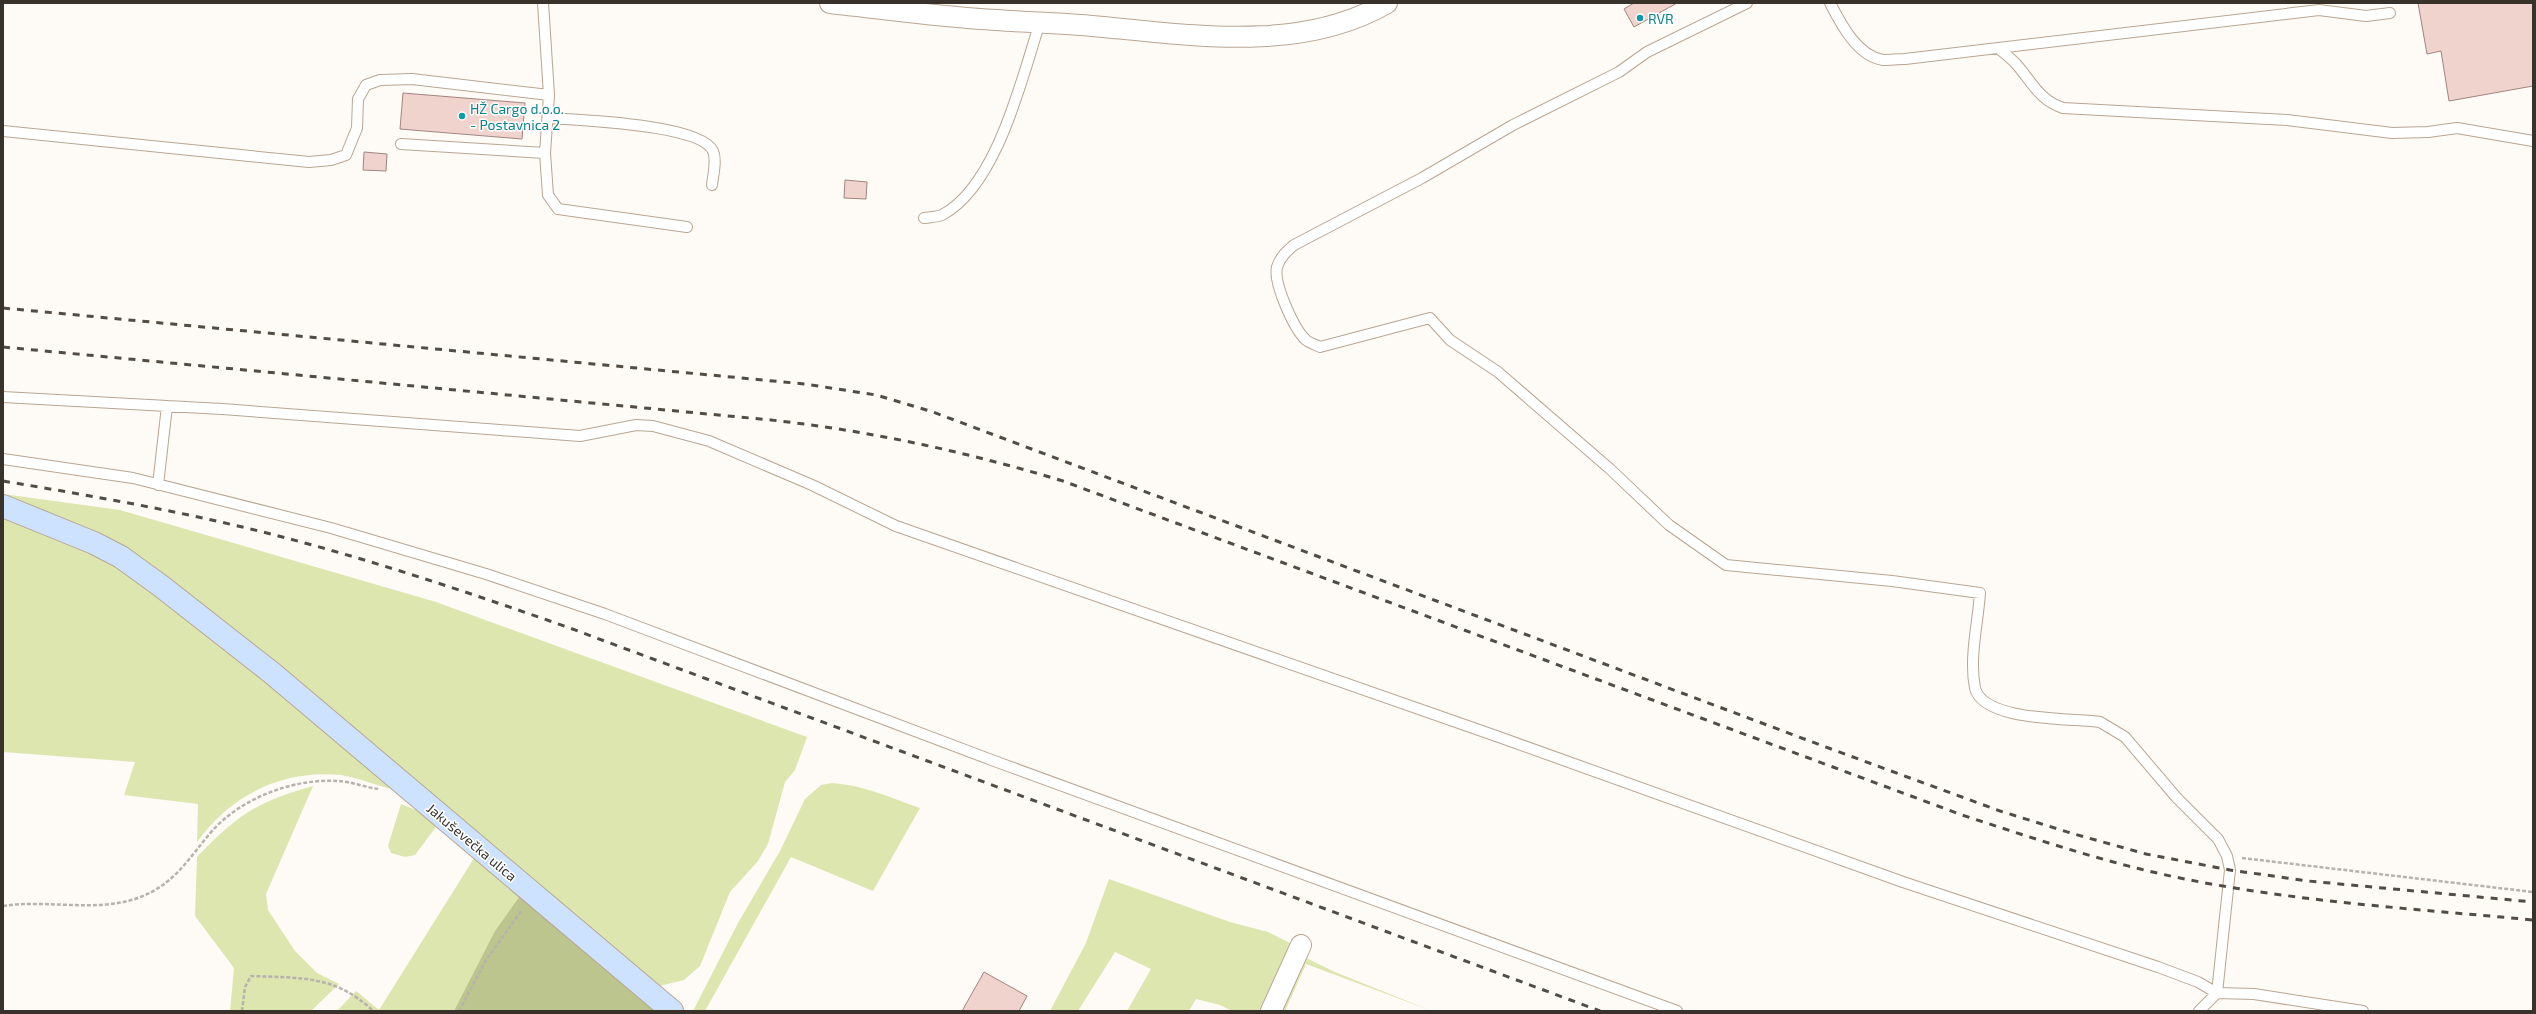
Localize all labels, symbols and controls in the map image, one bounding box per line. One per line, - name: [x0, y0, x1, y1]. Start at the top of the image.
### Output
- place label: RVR: [1648, 10, 1674, 27]
- marker: RVR: [1635, 13, 1645, 23]
- place label: HŽ Cargo d.o.o. - Postavnica 2: [470, 100, 564, 133]
- marker: HŽ Cargo d.o.o. - Postavnica 2: [457, 111, 467, 121]
- street label: Jakuševečka ulica: [424, 800, 520, 884]

